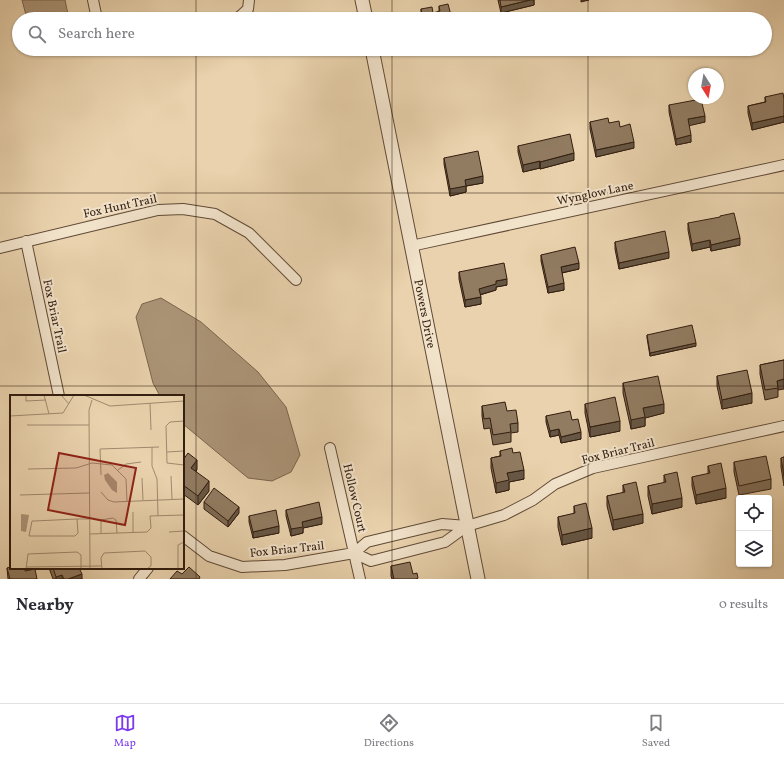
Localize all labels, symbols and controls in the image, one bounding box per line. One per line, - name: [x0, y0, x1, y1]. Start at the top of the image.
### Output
- search box: [12, 12, 772, 56]
- icon: search: [26, 23, 48, 45]
- text: Search here: [58, 24, 135, 45]
- north arrow: [688, 68, 724, 104]
- street label: Wynglow Lane: [555, 178, 635, 210]
- street label: Fox Hunt Trail: [82, 191, 159, 223]
- street label: Fox Briar Trail: [38, 278, 70, 355]
- street label: Powers Drive: [409, 278, 439, 350]
- inset map: [10, 395, 184, 569]
- street label: Fox Briar Trail: [580, 435, 657, 469]
- street label: Hollow Court: [338, 462, 370, 534]
- map controls: [736, 495, 772, 567]
- button: locate: [736, 495, 772, 531]
- button: layers: [736, 531, 772, 567]
- street label: Fox Briar Trail: [249, 538, 326, 562]
- text: Nearby: [16, 594, 74, 617]
- text: 0 results: [719, 596, 768, 614]
- tab: Map: [114, 712, 136, 751]
- tab: Directions: [364, 712, 414, 751]
- tab: Saved: [642, 712, 670, 751]

